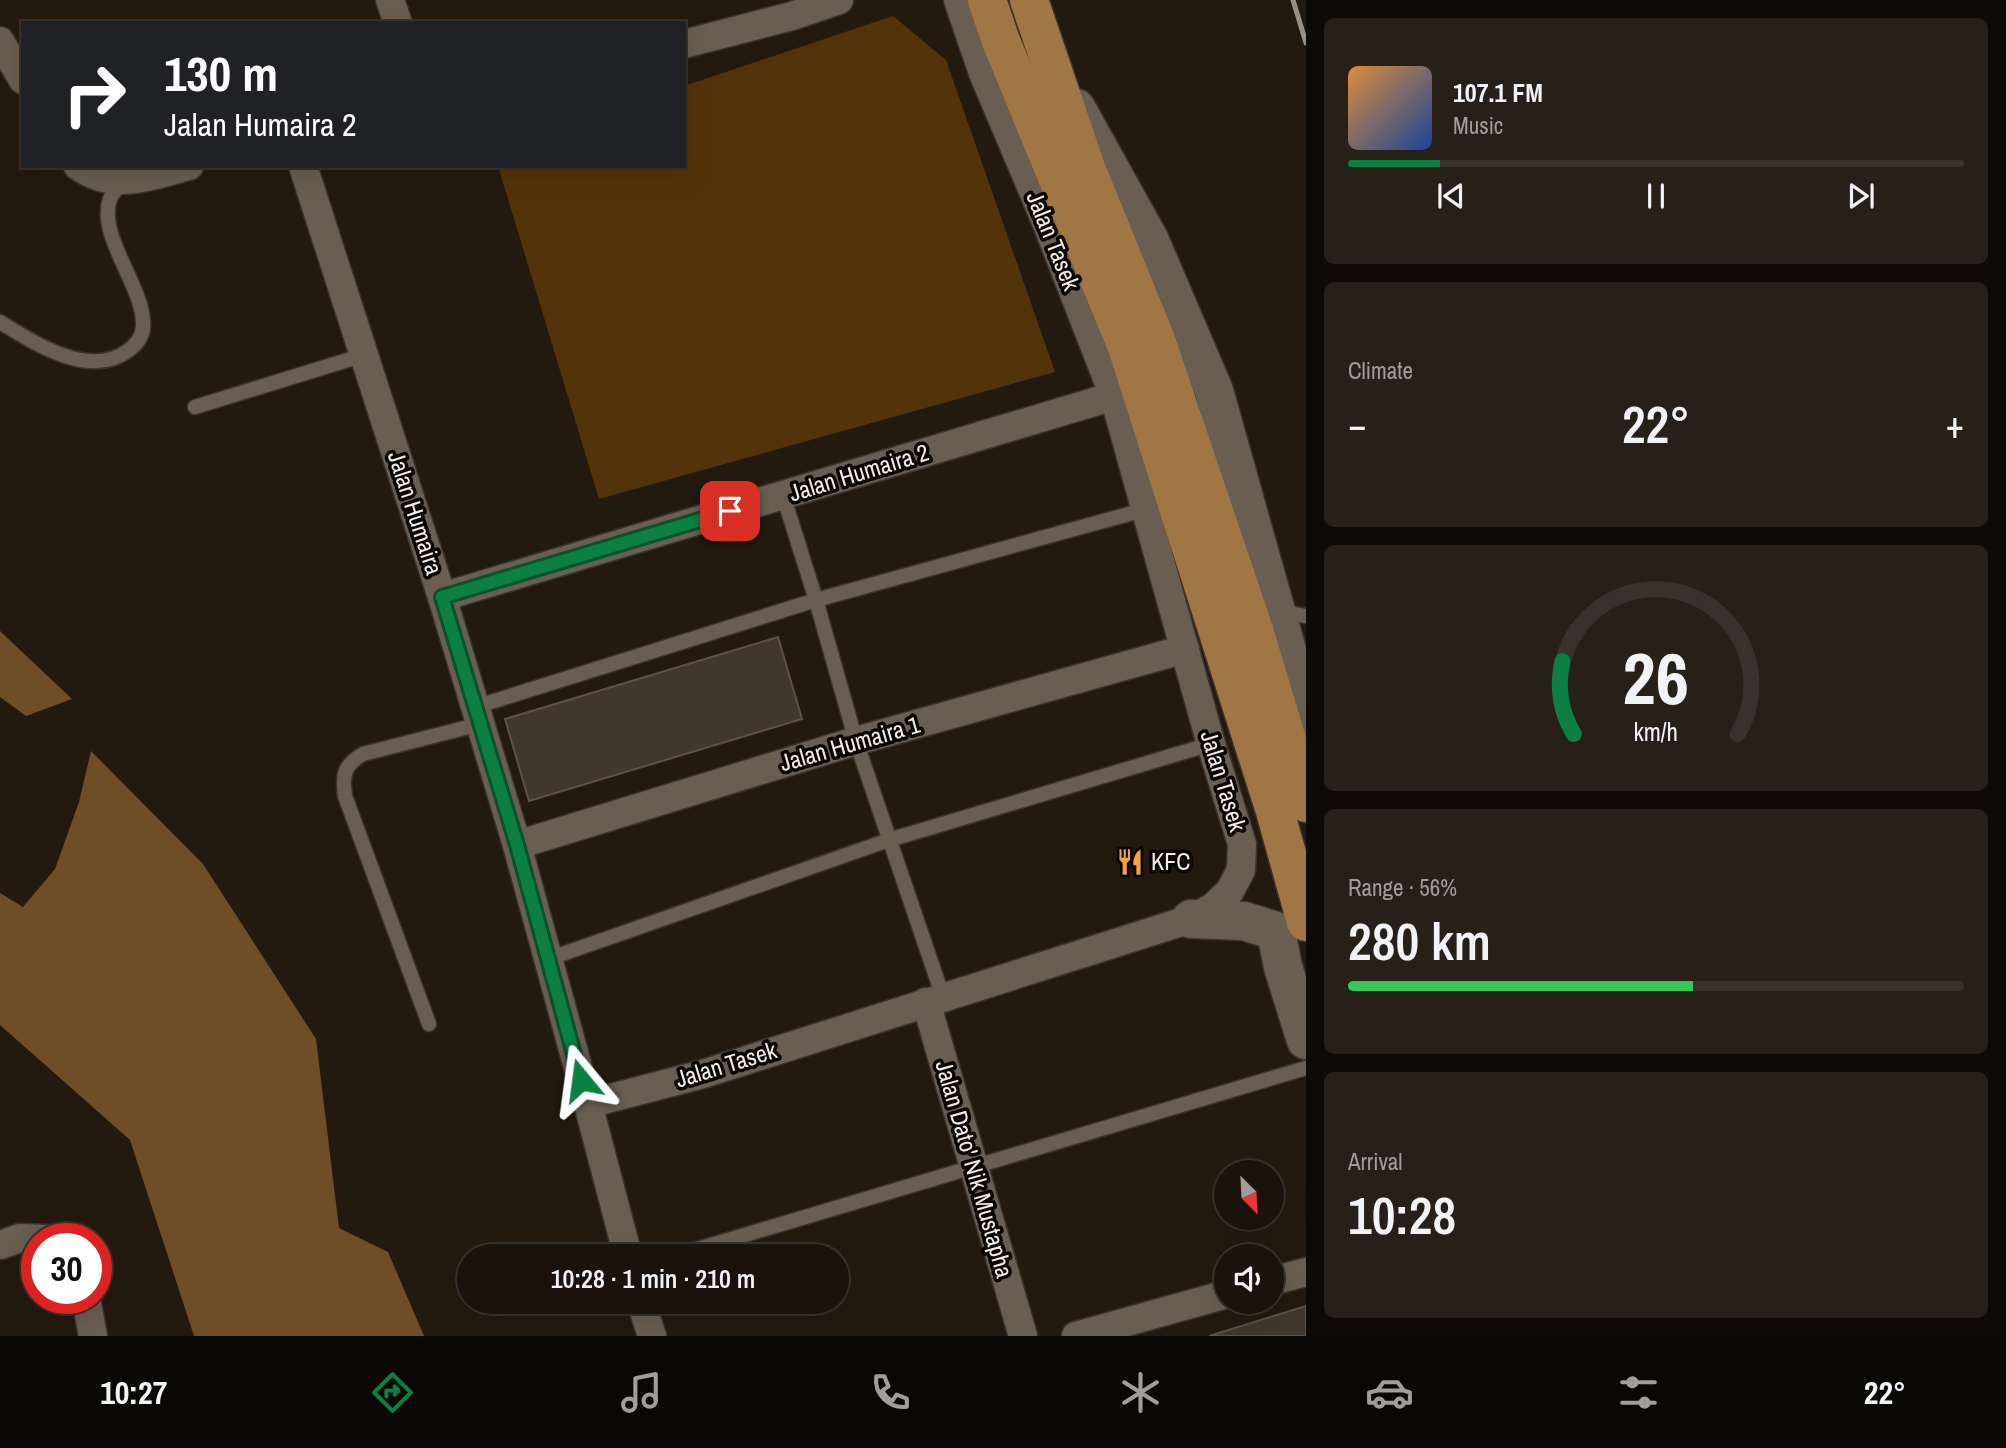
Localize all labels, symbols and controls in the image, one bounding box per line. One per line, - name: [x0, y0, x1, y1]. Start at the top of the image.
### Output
- text: 130 m: [164, 40, 278, 106]
- icon: right: [49, 49, 140, 140]
- text: 107.1 FM: [1453, 75, 1543, 110]
- text: Jalan Humaira 2: [164, 103, 357, 146]
- text: Music: [1453, 110, 1503, 141]
- icon: previous: [1432, 177, 1470, 215]
- icon: pause: [1637, 177, 1675, 215]
- icon: next: [1842, 177, 1880, 215]
- street label: Jalan Tasek: [1020, 186, 1088, 295]
- text: Climate: [1348, 355, 1413, 386]
- text: 22°: [1622, 389, 1690, 459]
- text: −: [1348, 399, 1366, 450]
- text: +: [1946, 399, 1964, 450]
- street label: Jalan Humaira 2: [785, 436, 932, 508]
- street label: Jalan Humaira: [381, 447, 451, 579]
- pin: [700, 481, 760, 541]
- icon: arrive: [711, 492, 749, 530]
- text: 26: [1623, 629, 1689, 727]
- street label: Jalan Humaira 1: [776, 708, 924, 778]
- text: km/h: [1634, 715, 1678, 749]
- street label: Jalan Tasek: [1193, 726, 1255, 835]
- place label: KFC: [1151, 845, 1190, 877]
- restaurant icon: KFC: [1115, 847, 1145, 877]
- text: Range · 56%: [1348, 872, 1457, 903]
- text: 280 km: [1348, 906, 1491, 976]
- street label: Jalan Tasek: [671, 1033, 780, 1095]
- position arrow: [544, 1043, 618, 1117]
- street label: Jalan Dato' Nik Mustapha: [929, 1056, 1021, 1281]
- text: Arrival: [1348, 1146, 1403, 1177]
- north arrow: [1214, 1160, 1284, 1230]
- map controls: [1214, 1160, 1284, 1314]
- text: 10:28: [1348, 1180, 1456, 1250]
- speed limit sign: 30: [21, 1223, 112, 1314]
- button: sound: [1214, 1244, 1284, 1314]
- text: 10:28 · 1 min · 210 m: [551, 1261, 755, 1296]
- icon: directions: [368, 1368, 417, 1417]
- icon: music: [617, 1368, 666, 1417]
- icon: phone: [866, 1368, 915, 1417]
- icon: climate: [1116, 1368, 1165, 1417]
- icon: car: [1365, 1368, 1414, 1417]
- icon: filters: [1614, 1368, 1663, 1417]
- text: 10:27: [100, 1371, 167, 1414]
- text: 22°: [1864, 1371, 1906, 1414]

